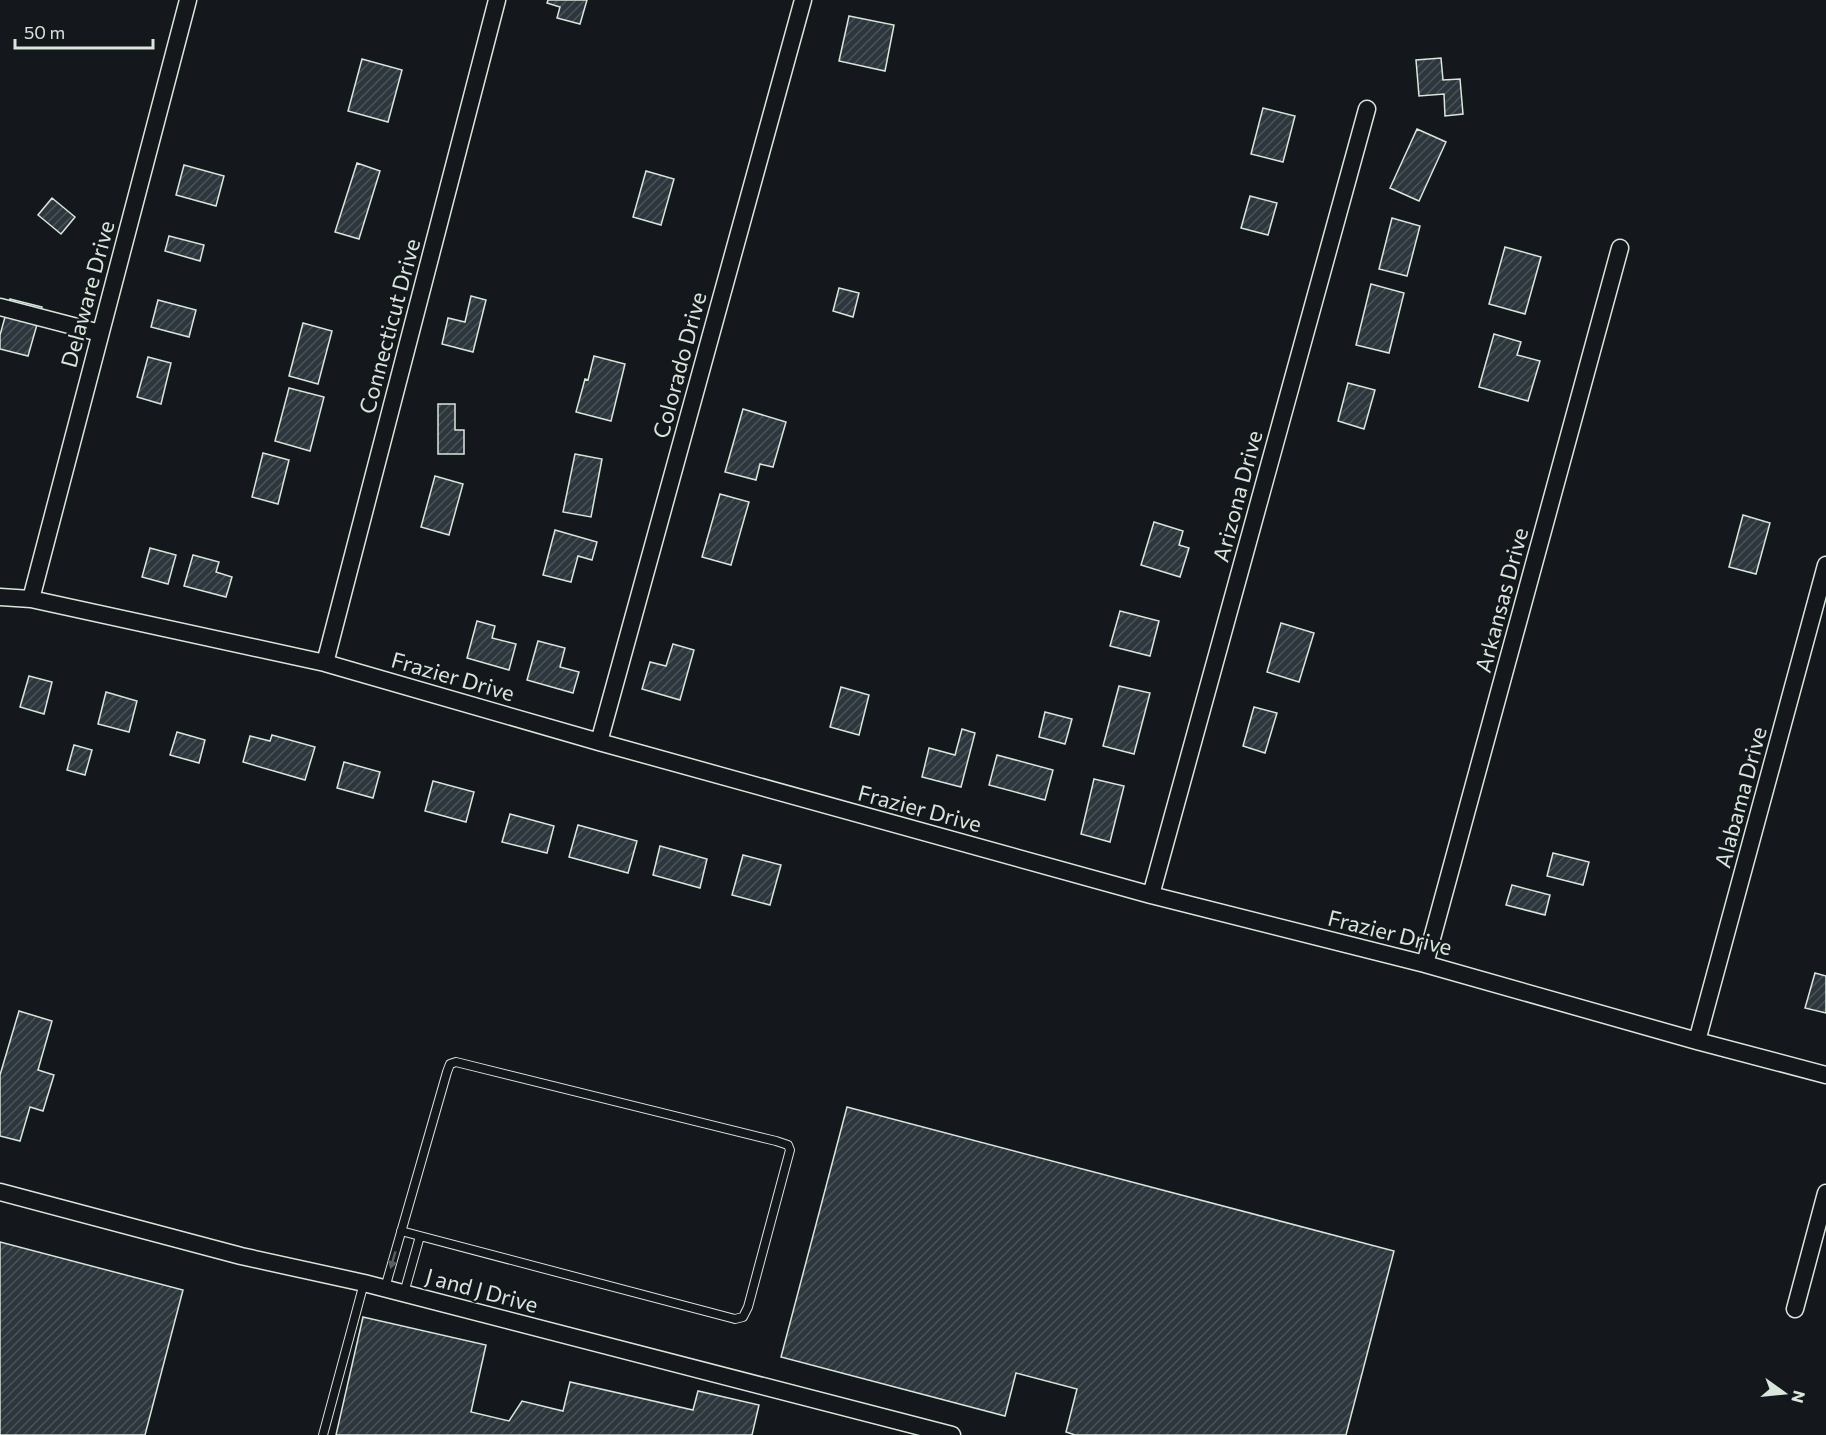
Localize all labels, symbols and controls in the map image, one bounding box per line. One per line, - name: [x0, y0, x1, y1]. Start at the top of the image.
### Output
- scale bar: [15, 12, 153, 50]
- text: 50 m: [24, 21, 65, 43]
- street label: Delaware Drive: [54, 218, 120, 370]
- street label: Connecticut Drive: [353, 236, 425, 416]
- street label: Colorado Drive: [647, 289, 711, 441]
- street label: Arizona Drive: [1206, 427, 1268, 565]
- street label: Arkansas Drive: [1469, 525, 1533, 675]
- street label: Frazier Drive: [388, 646, 518, 706]
- street label: Alabama Drive: [1708, 724, 1772, 870]
- street label: Frazier Drive: [855, 779, 985, 837]
- street label: Frazier Drive: [1325, 904, 1455, 960]
- one-way arrow: [388, 1251, 397, 1269]
- street label: J and J Drive: [423, 1262, 541, 1318]
- north arrow: [1754, 1363, 1814, 1423]
- text: N: [1788, 1389, 1810, 1405]

